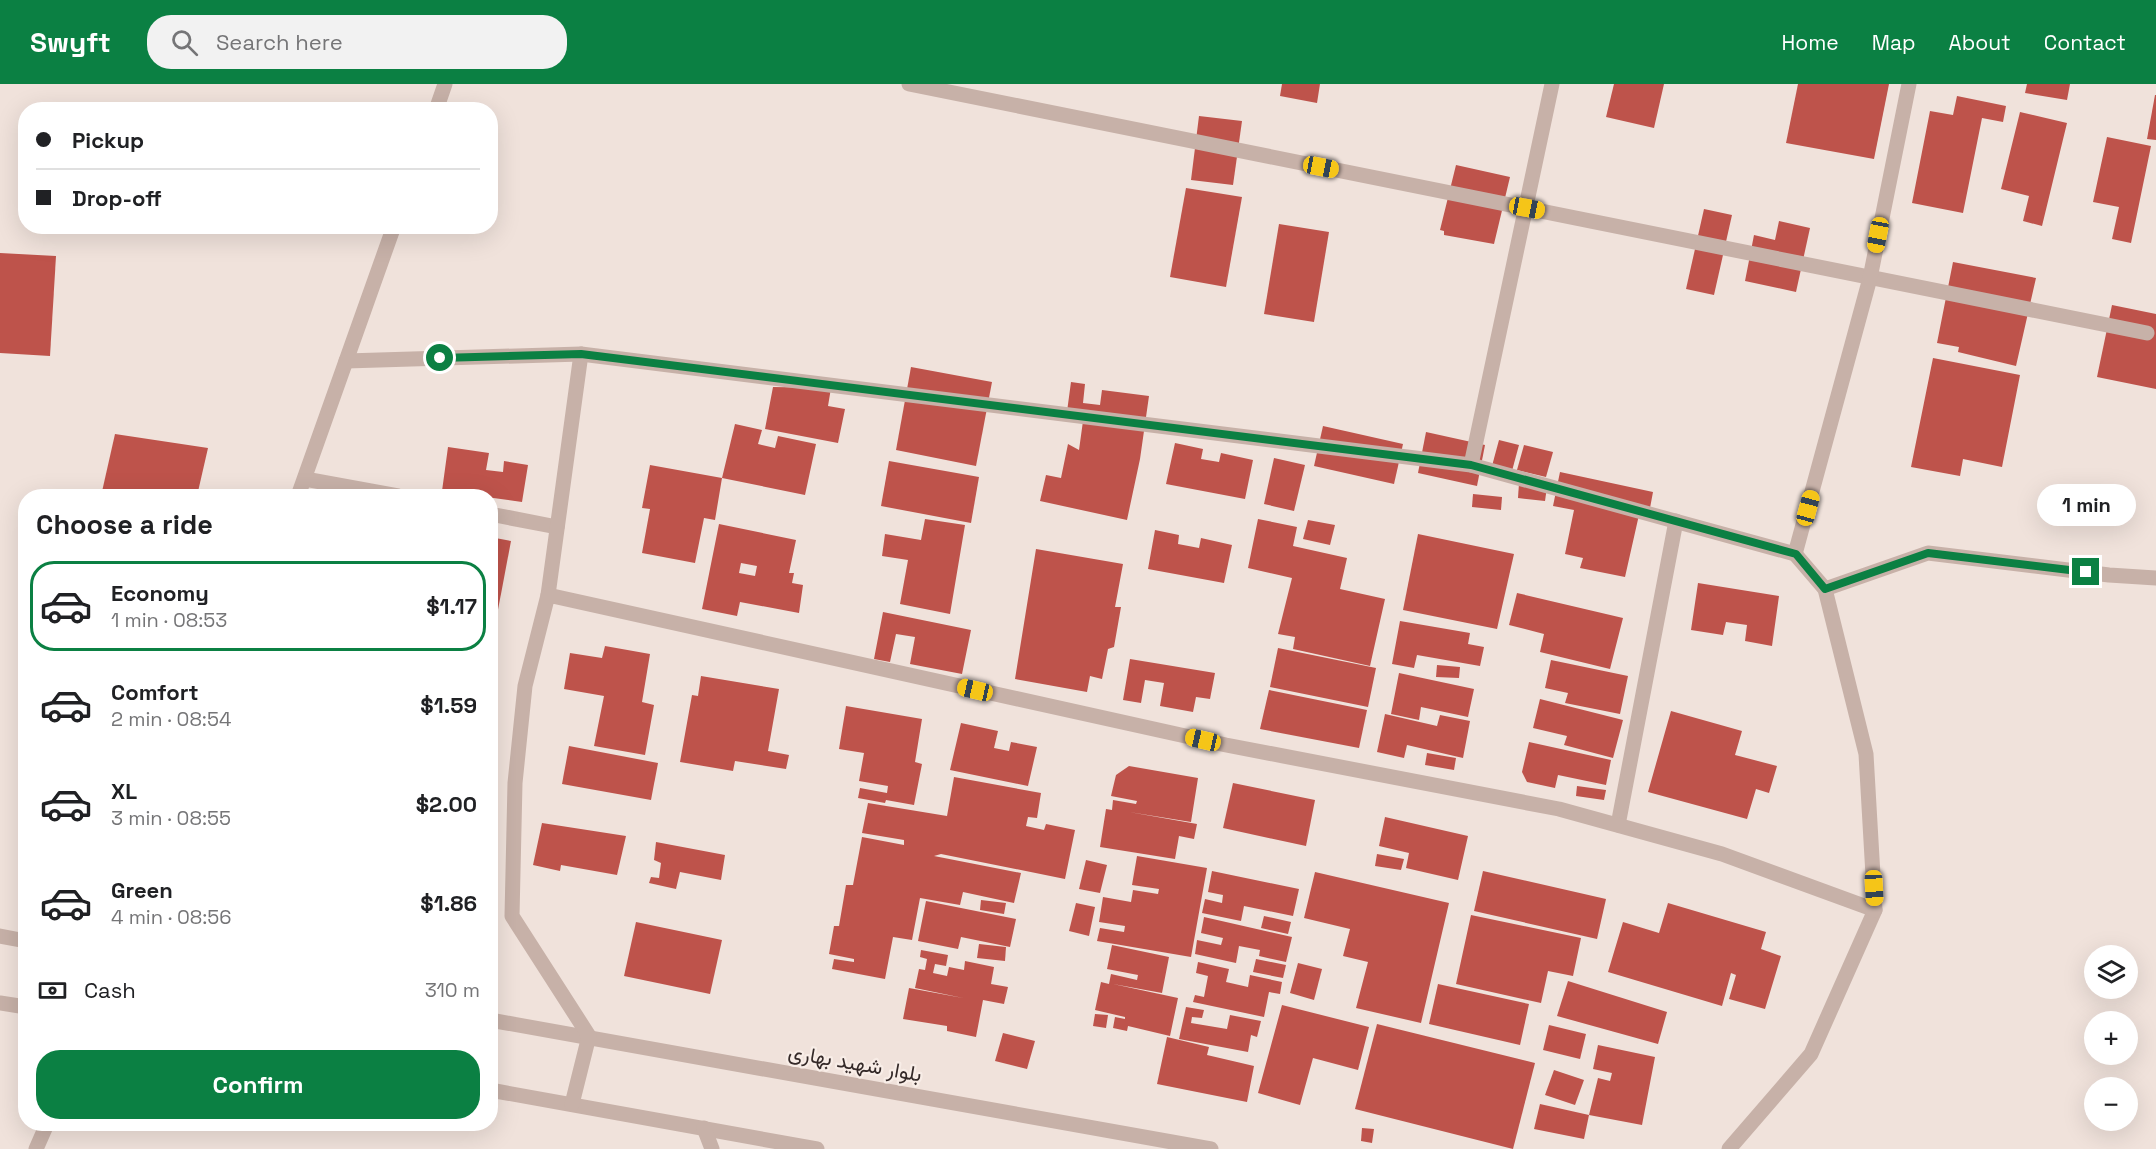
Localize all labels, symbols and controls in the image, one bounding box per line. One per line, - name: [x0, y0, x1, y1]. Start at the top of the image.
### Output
- search box: [147, 15, 567, 69]
- text: Swyft: [30, 24, 111, 60]
- icon: search: [168, 26, 201, 59]
- text: Search here: [216, 28, 343, 56]
- text: Home: [1781, 29, 1839, 56]
- text: Map: [1872, 29, 1916, 56]
- text: About: [1949, 29, 2011, 56]
- text: Contact: [2044, 29, 2126, 56]
- text: Pickup: [72, 126, 144, 154]
- car: [1302, 155, 1340, 179]
- text: Drop-off: [72, 184, 162, 212]
- car: [1508, 196, 1546, 220]
- car: [1866, 216, 1890, 254]
- route start: [426, 344, 453, 371]
- callout: 1 min: [2036, 485, 2136, 527]
- car: [1795, 488, 1821, 528]
- text: 1 min: [2062, 492, 2111, 518]
- text: Choose a ride: [36, 507, 213, 542]
- route end: [2072, 558, 2099, 585]
- icon: car: [39, 579, 93, 633]
- text: Economy: [111, 579, 209, 607]
- text: $1.17: [426, 592, 477, 620]
- text: 1 min · 08:53: [111, 607, 227, 633]
- car: [955, 677, 995, 703]
- icon: car: [39, 678, 93, 732]
- text: Comfort: [111, 678, 199, 706]
- text: $1.59: [420, 691, 477, 719]
- text: 2 min · 08:54: [111, 706, 231, 732]
- car: [1183, 727, 1223, 753]
- icon: car: [39, 777, 93, 831]
- text: XL: [111, 777, 137, 805]
- text: $2.00: [416, 790, 477, 818]
- text: 3 min · 08:55: [111, 805, 231, 831]
- car: [1864, 870, 1884, 906]
- icon: car: [39, 876, 93, 930]
- text: Green: [111, 876, 173, 904]
- text: $1.86: [420, 889, 477, 917]
- text: 4 min · 08:56: [111, 904, 232, 930]
- map controls: [2084, 945, 2138, 1131]
- button: layers: [2084, 945, 2138, 999]
- icon: cash: [36, 974, 69, 1007]
- text: Cash: [84, 976, 136, 1004]
- text: 310 m: [425, 977, 480, 1003]
- button: +: [2084, 1011, 2138, 1065]
- street label: بلوار شهید بهاری: [786, 1037, 924, 1088]
- button: Confirm: [36, 1050, 480, 1119]
- button: −: [2084, 1077, 2138, 1131]

